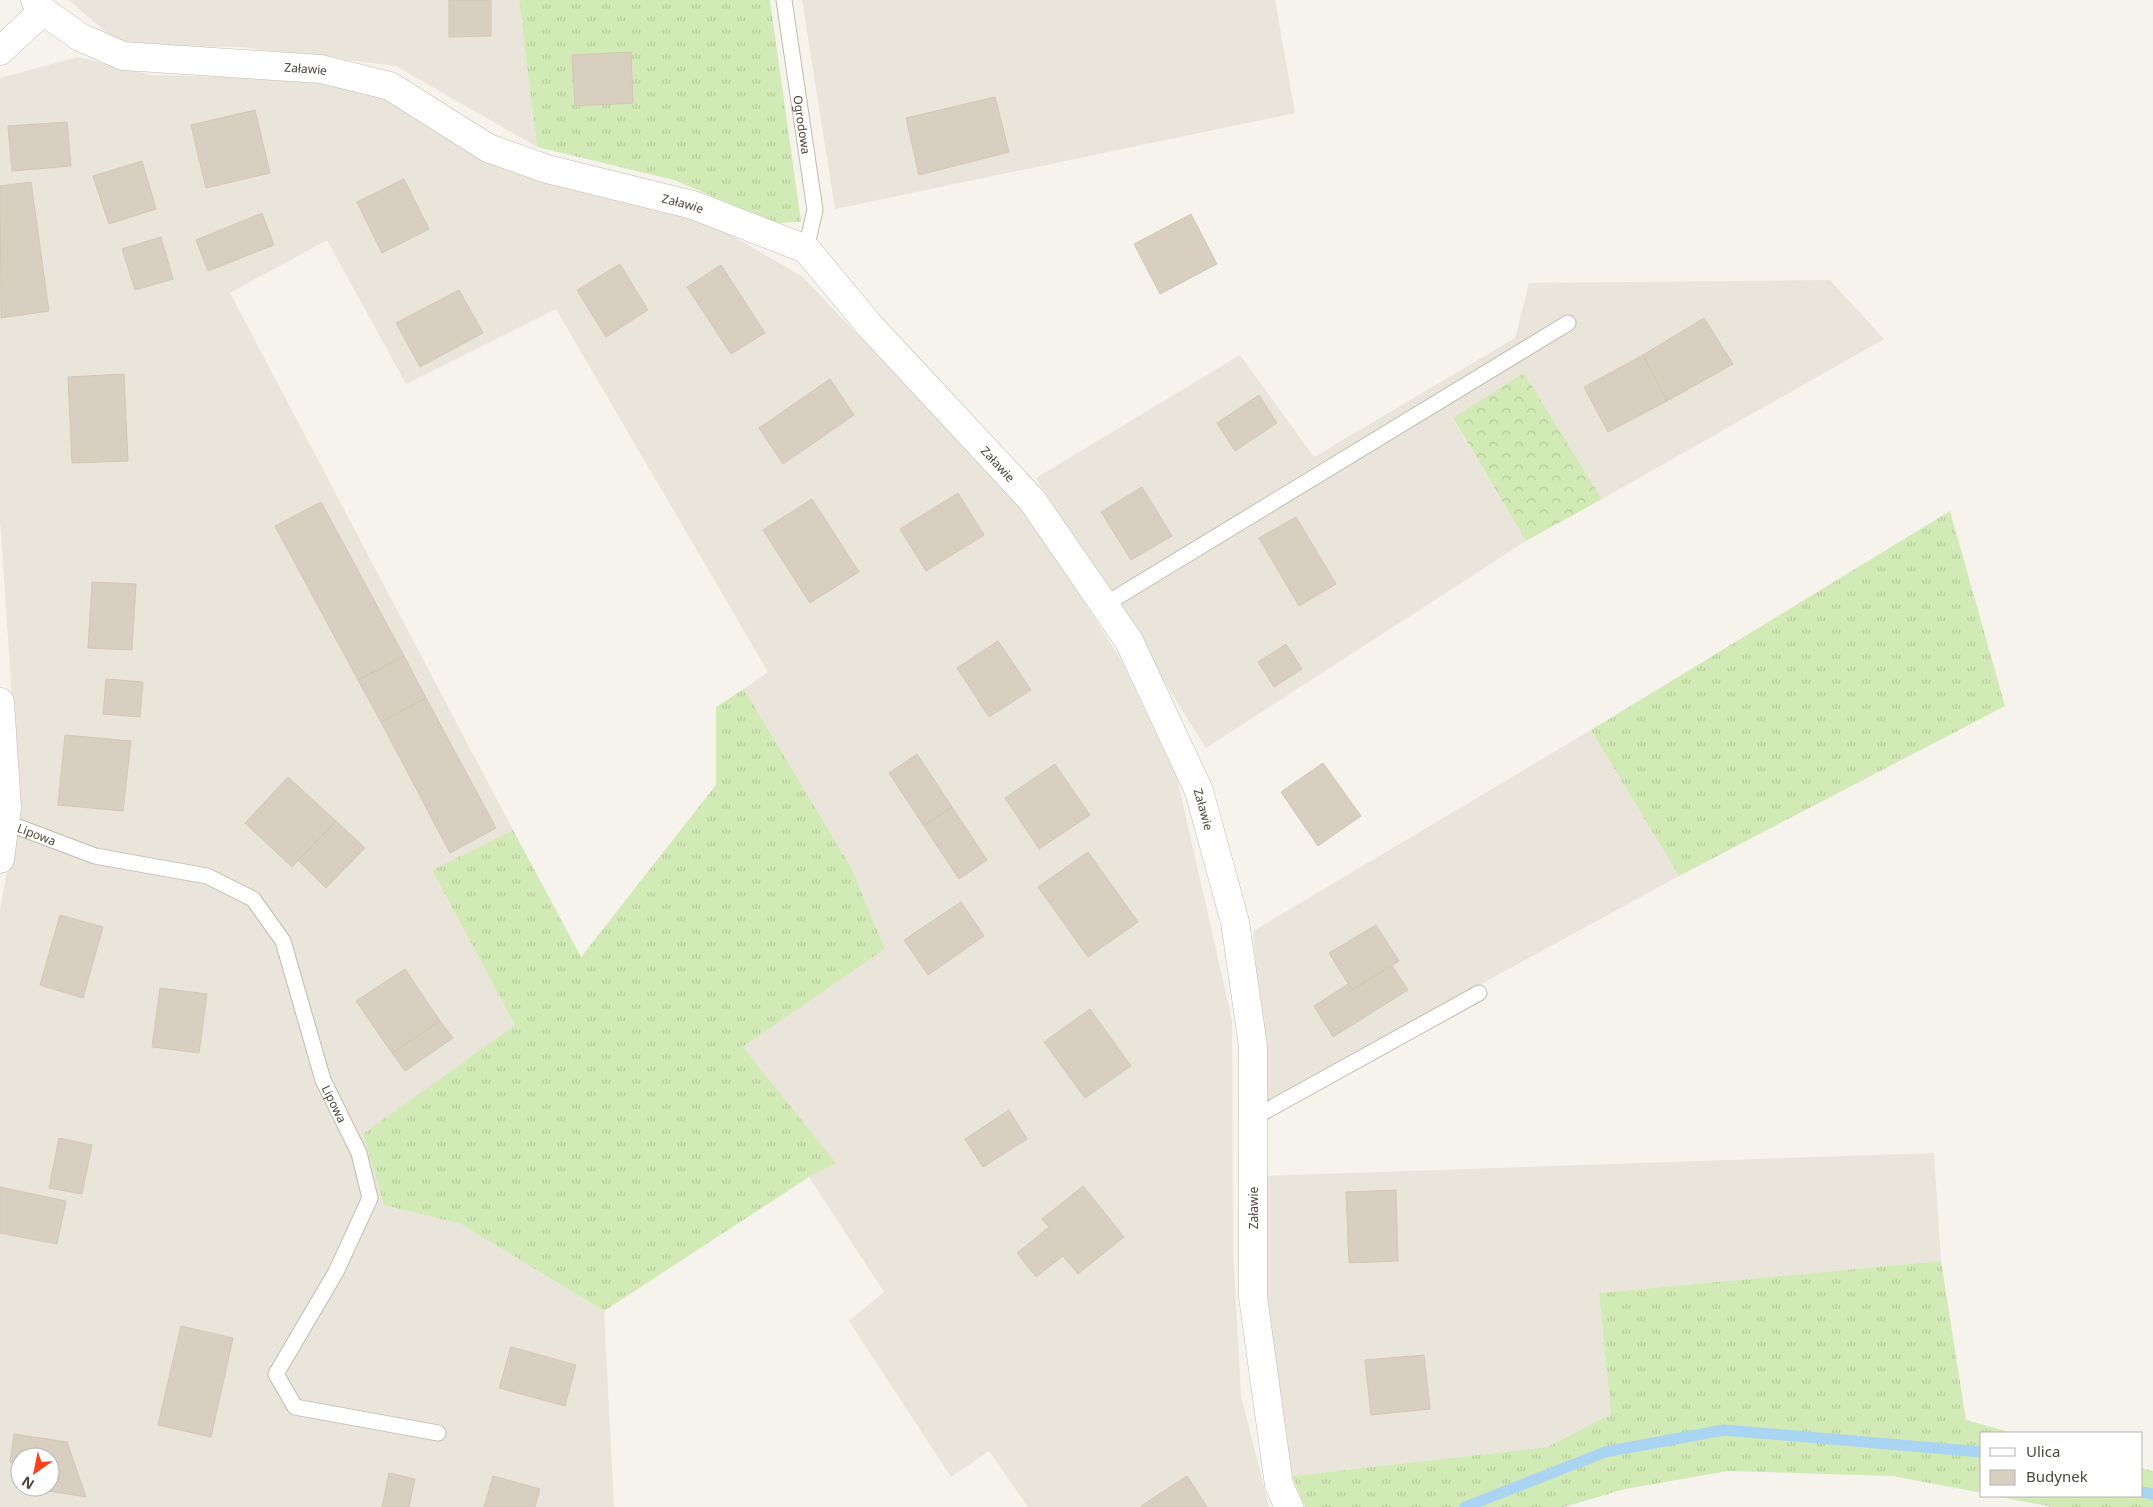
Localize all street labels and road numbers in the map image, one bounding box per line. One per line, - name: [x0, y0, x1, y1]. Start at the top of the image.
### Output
- street label: Załawie: [284, 58, 329, 79]
- street label: Ogrodowa: [790, 94, 815, 155]
- street label: Załawie: [660, 189, 707, 217]
- street label: Załawie: [978, 442, 1019, 485]
- street label: Załawie: [1190, 786, 1218, 832]
- street label: Lipowa: [15, 819, 59, 849]
- street label: Lipowa: [318, 1082, 351, 1125]
- street label: Załawie: [1245, 1186, 1262, 1229]

